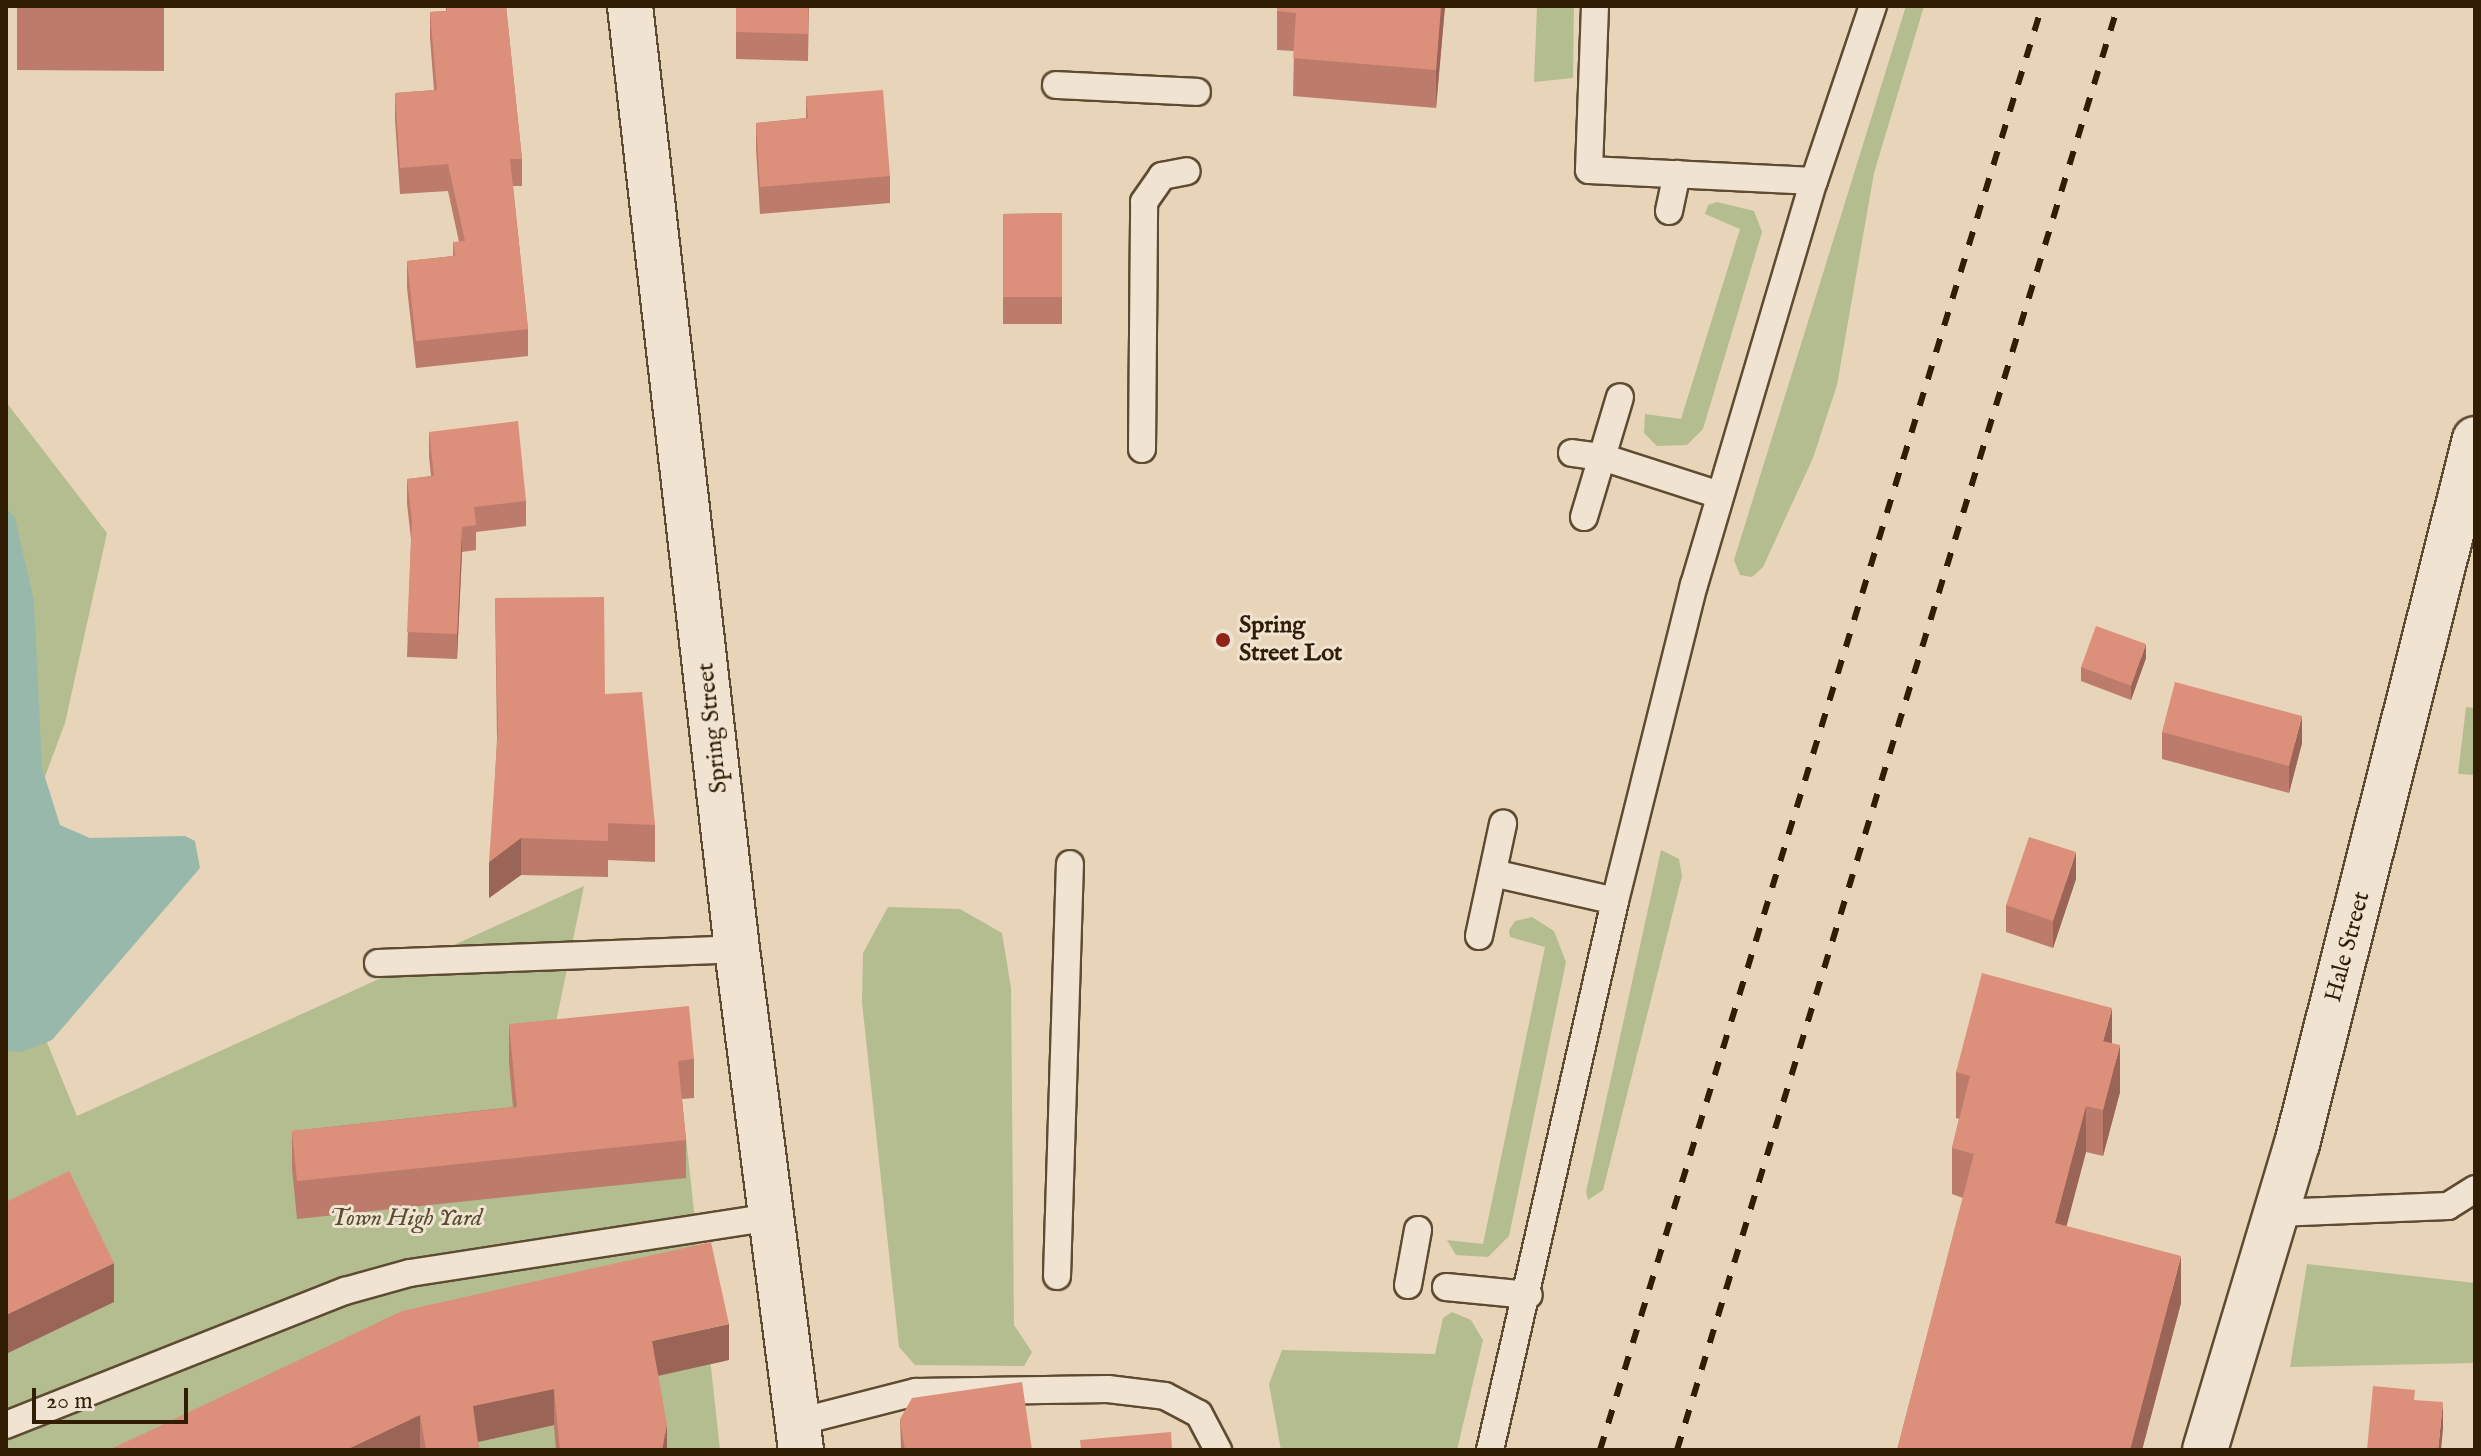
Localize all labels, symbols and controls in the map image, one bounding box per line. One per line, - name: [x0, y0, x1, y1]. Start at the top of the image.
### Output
- place label: Spring Street Lot: [1239, 612, 1342, 668]
- marker: Spring Street Lot: [1214, 631, 1232, 649]
- street label: Spring Street: [692, 661, 734, 795]
- street label: Hale Street: [2319, 889, 2377, 1005]
- park label: Town High Yard: [330, 1205, 482, 1233]
- scale bar: [36, 1372, 192, 1422]
- text: 20 m: [46, 1386, 93, 1417]

